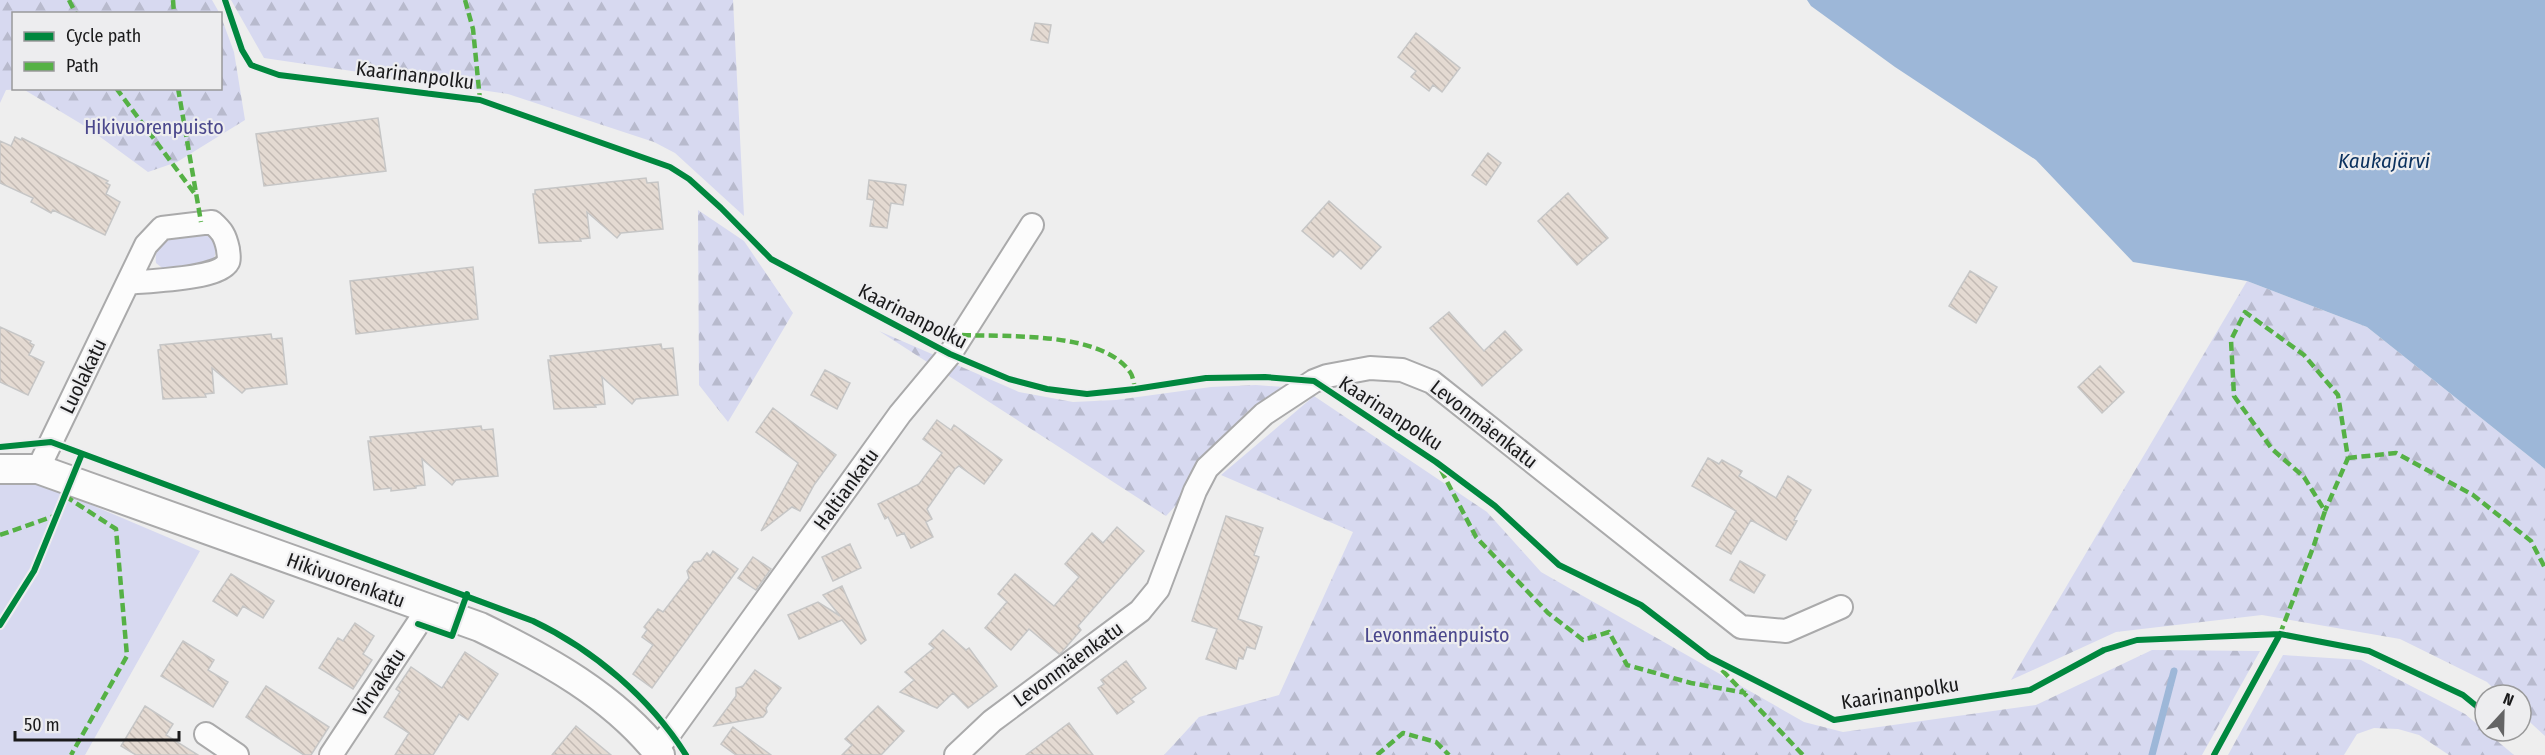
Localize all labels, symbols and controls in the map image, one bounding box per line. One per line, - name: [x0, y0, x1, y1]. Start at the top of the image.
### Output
- legend: [12, 12, 222, 90]
- text: Cycle path: [66, 25, 141, 47]
- text: Path: [66, 55, 99, 77]
- street label: Kaarinanpolku: [355, 56, 475, 94]
- park label: Hikivuorenpuisto: [84, 115, 224, 139]
- water label: Kaukajärvi: [2338, 148, 2431, 174]
- street label: Kaarinanpolku: [855, 278, 971, 354]
- street label: Luolakatu: [55, 335, 111, 417]
- street label: Kaarinanpolku: [1335, 371, 1447, 455]
- street label: Levonmäenkatu: [1426, 375, 1542, 473]
- street label: Haltiankatu: [808, 444, 884, 534]
- street label: Hikivuorenkatu: [284, 548, 408, 612]
- street label: Levonmäenkatu: [1009, 616, 1127, 712]
- park label: Levonmäenpuisto: [1364, 623, 1510, 647]
- street label: Virvakatu: [348, 644, 410, 720]
- street label: Kaarinanpolku: [1839, 672, 1961, 714]
- north arrow: [2473, 683, 2533, 743]
- text: N: [2500, 689, 2516, 710]
- scale bar: [15, 704, 178, 742]
- text: 50 m: [24, 714, 60, 736]

